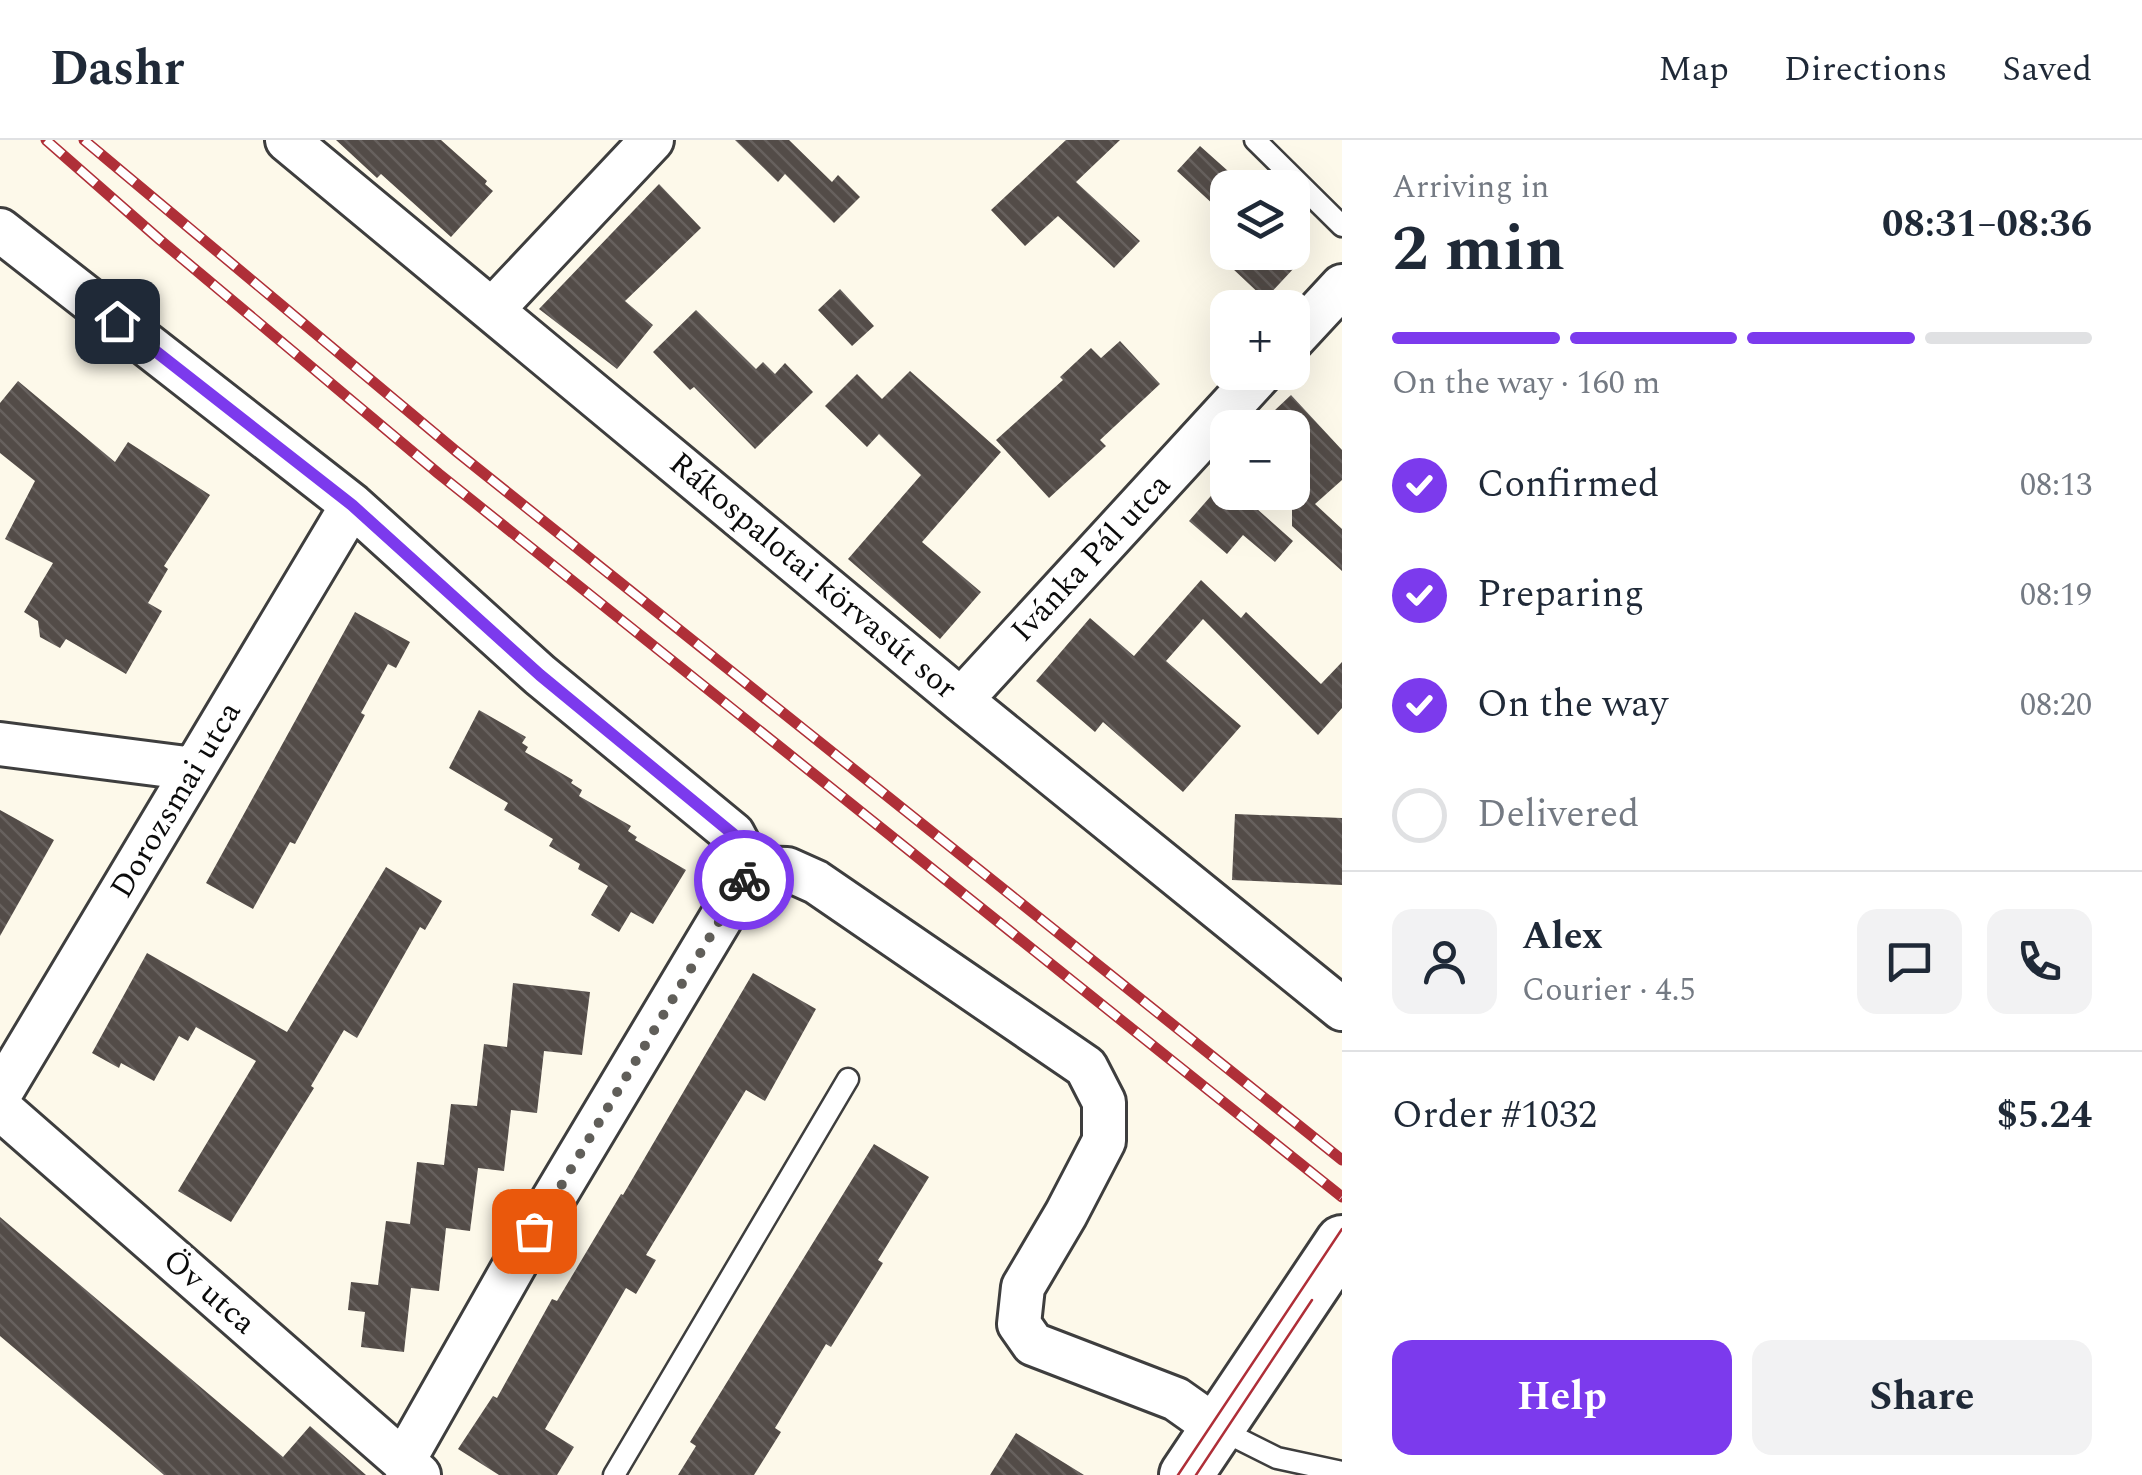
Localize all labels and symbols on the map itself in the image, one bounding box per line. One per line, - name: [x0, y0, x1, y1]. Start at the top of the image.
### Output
- pin: [75, 279, 160, 364]
- street label: Rákospalotai körvasút sor: [658, 440, 968, 712]
- street label: Ivánka Pál utca: [999, 462, 1183, 654]
- street label: Dorozsmai utca: [98, 692, 254, 908]
- courier: [694, 830, 794, 930]
- pin: [492, 1189, 577, 1274]
- street label: Öv utca: [151, 1237, 267, 1347]

